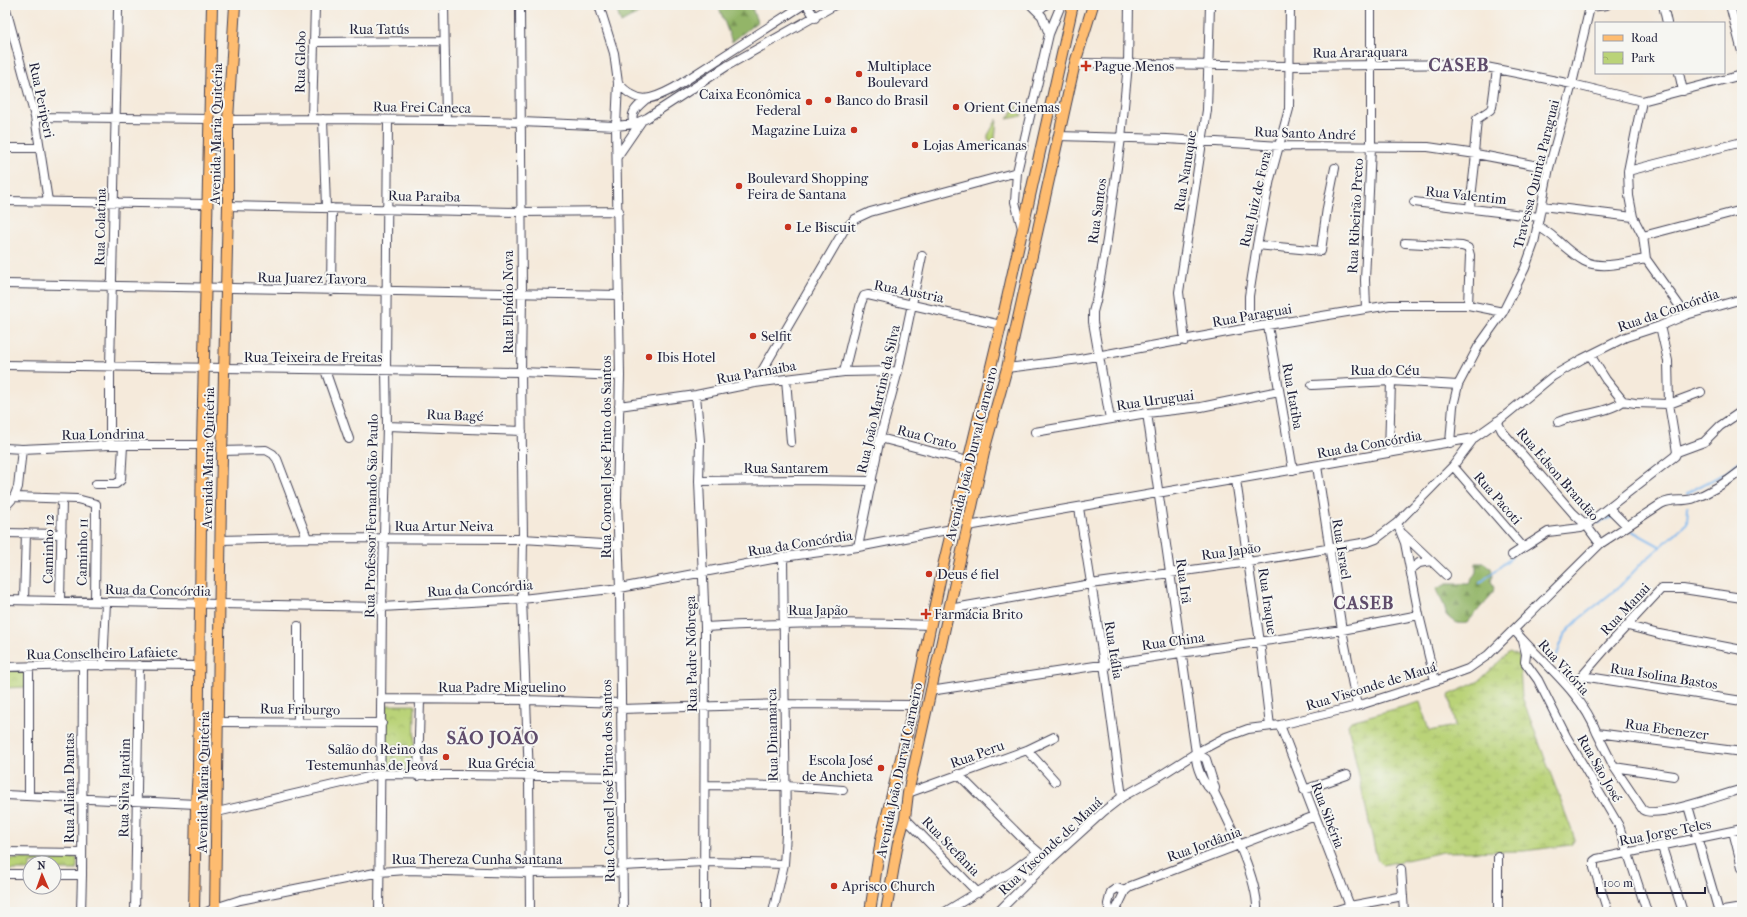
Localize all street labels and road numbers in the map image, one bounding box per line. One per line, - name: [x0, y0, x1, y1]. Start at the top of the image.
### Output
- street label: Rua Tatús: [349, 21, 409, 38]
- street label: Rua Globo: [291, 31, 310, 93]
- street label: Rua Araraquara: [1312, 43, 1408, 62]
- street label: Rua Periperi: [25, 61, 58, 140]
- street label: Avenida Maria Quitéria: [207, 62, 226, 206]
- street label: Rua Frei Caneca: [373, 98, 472, 117]
- street label: Travessa Quinta Paraguai: [1510, 98, 1563, 250]
- street label: Rua Santo André: [1254, 123, 1356, 144]
- street label: Rua Nanuque: [1171, 129, 1200, 213]
- street label: Rua Juiz de Fora: [1236, 149, 1275, 249]
- street label: Rua Ribeirão Preto: [1344, 158, 1367, 274]
- street label: Rua Santos: [1084, 177, 1111, 245]
- street label: Rua Valentim: [1425, 183, 1508, 208]
- street label: Rua Colatina: [91, 187, 110, 266]
- street label: Rua Paraiba: [388, 187, 461, 206]
- street label: Rua Elpídio Nova: [500, 250, 517, 354]
- street label: Rua Juarez Tavora: [257, 269, 367, 288]
- street label: Rua Austria: [872, 276, 946, 307]
- street label: Rua da Concórdia: [1615, 285, 1722, 336]
- street label: Rua Paraguai: [1211, 300, 1293, 331]
- street label: Rua João Martins da Silva: [853, 323, 904, 475]
- street label: Rua Teixeira de Freitas: [244, 349, 382, 366]
- street label: Rua Coronel José Pinto dos Santos: [598, 355, 615, 559]
- street label: Rua Parnaiba: [715, 357, 798, 388]
- street label: Rua Itatiba: [1278, 362, 1307, 431]
- street label: Rua do Céu: [1350, 362, 1420, 379]
- street label: Avenida João Durval Carneiro: [941, 365, 1001, 544]
- street label: Avenida Maria Quitéria: [199, 386, 218, 530]
- street label: Rua Uruguai: [1115, 387, 1195, 414]
- street label: Rua Bagé: [426, 406, 484, 425]
- street label: Rua Professor Fernando São Paulo: [361, 414, 382, 618]
- street label: Rua Crato: [895, 421, 959, 454]
- street label: Rua Edson Brandão: [1513, 424, 1603, 524]
- street label: Rua Londrina: [61, 425, 145, 444]
- street label: Rua da Concórdia: [1315, 427, 1423, 462]
- street label: Rua Santarem: [744, 460, 829, 477]
- street label: Rua Pacoti: [1470, 468, 1525, 528]
- street label: Caminho 12: [39, 514, 58, 584]
- street label: Caminho 11: [73, 518, 92, 586]
- street label: Rua Artur Neiva: [395, 518, 494, 535]
- street label: Rua Israel: [1328, 518, 1355, 581]
- street label: Rua da Concórdia: [746, 527, 854, 560]
- street label: Rua Japão: [1200, 539, 1262, 564]
- street label: Rua Irã: [1172, 557, 1195, 605]
- street label: Rua Iraque: [1254, 567, 1281, 636]
- street label: Rua da Concórdia: [427, 576, 534, 601]
- street label: Rua Manai: [1597, 580, 1654, 639]
- street label: Rua da Concórdia: [105, 581, 212, 600]
- street label: Rua Padre Nóbrega: [682, 595, 701, 713]
- street label: Rua Japão: [788, 602, 848, 619]
- street label: Rua Itália: [1101, 620, 1127, 681]
- street label: Rua China: [1141, 629, 1206, 654]
- street label: Rua Vitória: [1534, 636, 1593, 699]
- street label: Rua Conselheiro Lafaiete: [26, 644, 178, 663]
- street label: Rua Visconde de Mauá: [1304, 658, 1439, 714]
- street label: Rua Isolina Bastos: [1609, 660, 1719, 693]
- street label: Rua Padre Miguelino: [438, 679, 566, 696]
- street label: Rua Coronel José Pinto dos Santos: [598, 679, 619, 883]
- street label: Avenida João Durval Carneiro: [872, 681, 926, 860]
- street label: Rua Dinamarca: [763, 688, 782, 782]
- street label: Rua Friburgo: [260, 700, 340, 719]
- street label: Avenida Maria Quitéria: [194, 710, 213, 854]
- street label: Rua Ebenezer: [1624, 715, 1710, 744]
- street label: Rua São José: [1573, 731, 1626, 805]
- street label: Rua Aliana Dantas: [61, 733, 78, 843]
- street label: Rua Peru: [948, 737, 1007, 772]
- street label: Rua Silva Jardim: [115, 738, 134, 838]
- street label: Rua Grécia: [468, 755, 535, 772]
- street label: Rua Sibéria: [1307, 780, 1348, 851]
- street label: Rua Visconde de Mauá: [995, 794, 1106, 899]
- street label: Rua Stefânia: [918, 813, 984, 880]
- street label: Rua Jorge Teles: [1618, 815, 1713, 850]
- street label: Rua Jordânia: [1165, 823, 1244, 866]
- street label: Rua Thereza Cunha Santana: [392, 851, 563, 868]

